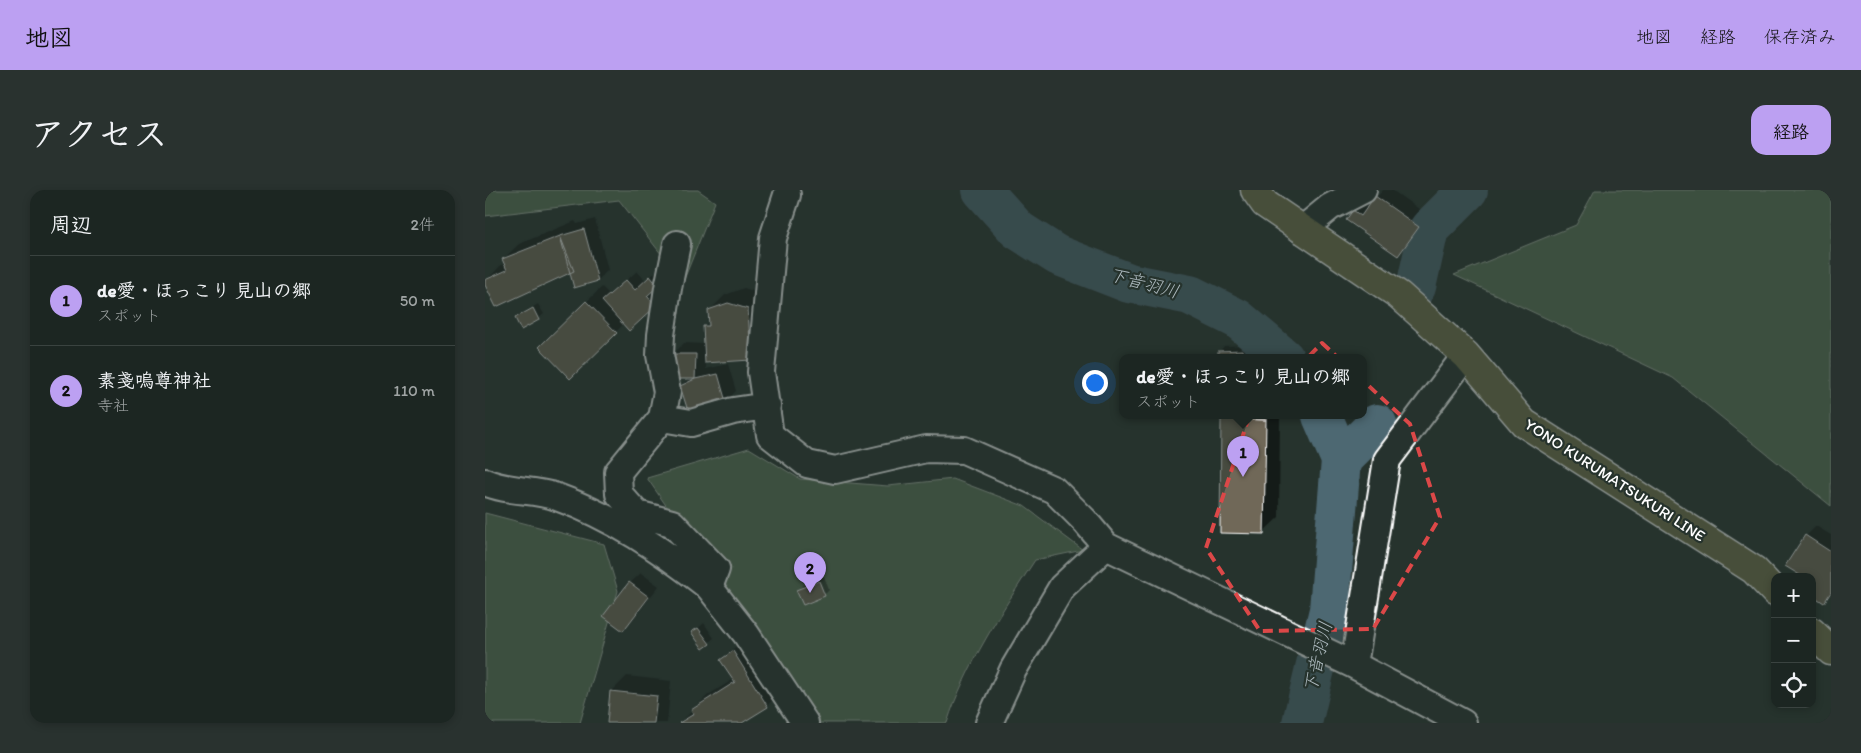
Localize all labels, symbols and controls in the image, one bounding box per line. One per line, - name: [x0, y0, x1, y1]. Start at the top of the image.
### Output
- text: 地図: [25, 23, 73, 52]
- text: 地図: [1636, 26, 1672, 48]
- text: 経路: [1700, 26, 1736, 48]
- text: 保存済み: [1764, 26, 1836, 48]
- button: 経路: [1751, 105, 1831, 155]
- text: アクセス: [30, 113, 168, 155]
- text: 周辺: [50, 212, 92, 237]
- text: 2件: [411, 215, 435, 234]
- water label: 下音羽川: [1106, 263, 1182, 303]
- text: de愛・ほっこり 見山の郷: [97, 279, 311, 302]
- text: 1: [62, 291, 70, 310]
- text: 50 m: [400, 291, 435, 310]
- text: スポット: [97, 306, 161, 325]
- popup: [1119, 354, 1367, 419]
- text: de愛・ほっこり 見山の郷: [1136, 365, 1350, 388]
- text: 素戔嗚尊神社: [97, 369, 211, 392]
- your location: [1082, 370, 1108, 396]
- text: 2: [62, 381, 70, 400]
- text: 110 m: [393, 381, 435, 400]
- text: スポット: [1136, 392, 1200, 411]
- text: 寺社: [97, 396, 129, 415]
- street label: YONO KURUMATSUKURI LINE: [1521, 414, 1709, 546]
- pin: 1: [1227, 436, 1259, 477]
- pin: 2: [794, 552, 826, 593]
- map controls: [1771, 573, 1816, 708]
- button: +: [1771, 573, 1816, 618]
- button: −: [1771, 618, 1816, 663]
- water label: 下音羽川: [1299, 619, 1337, 695]
- button: locate: [1771, 663, 1816, 708]

